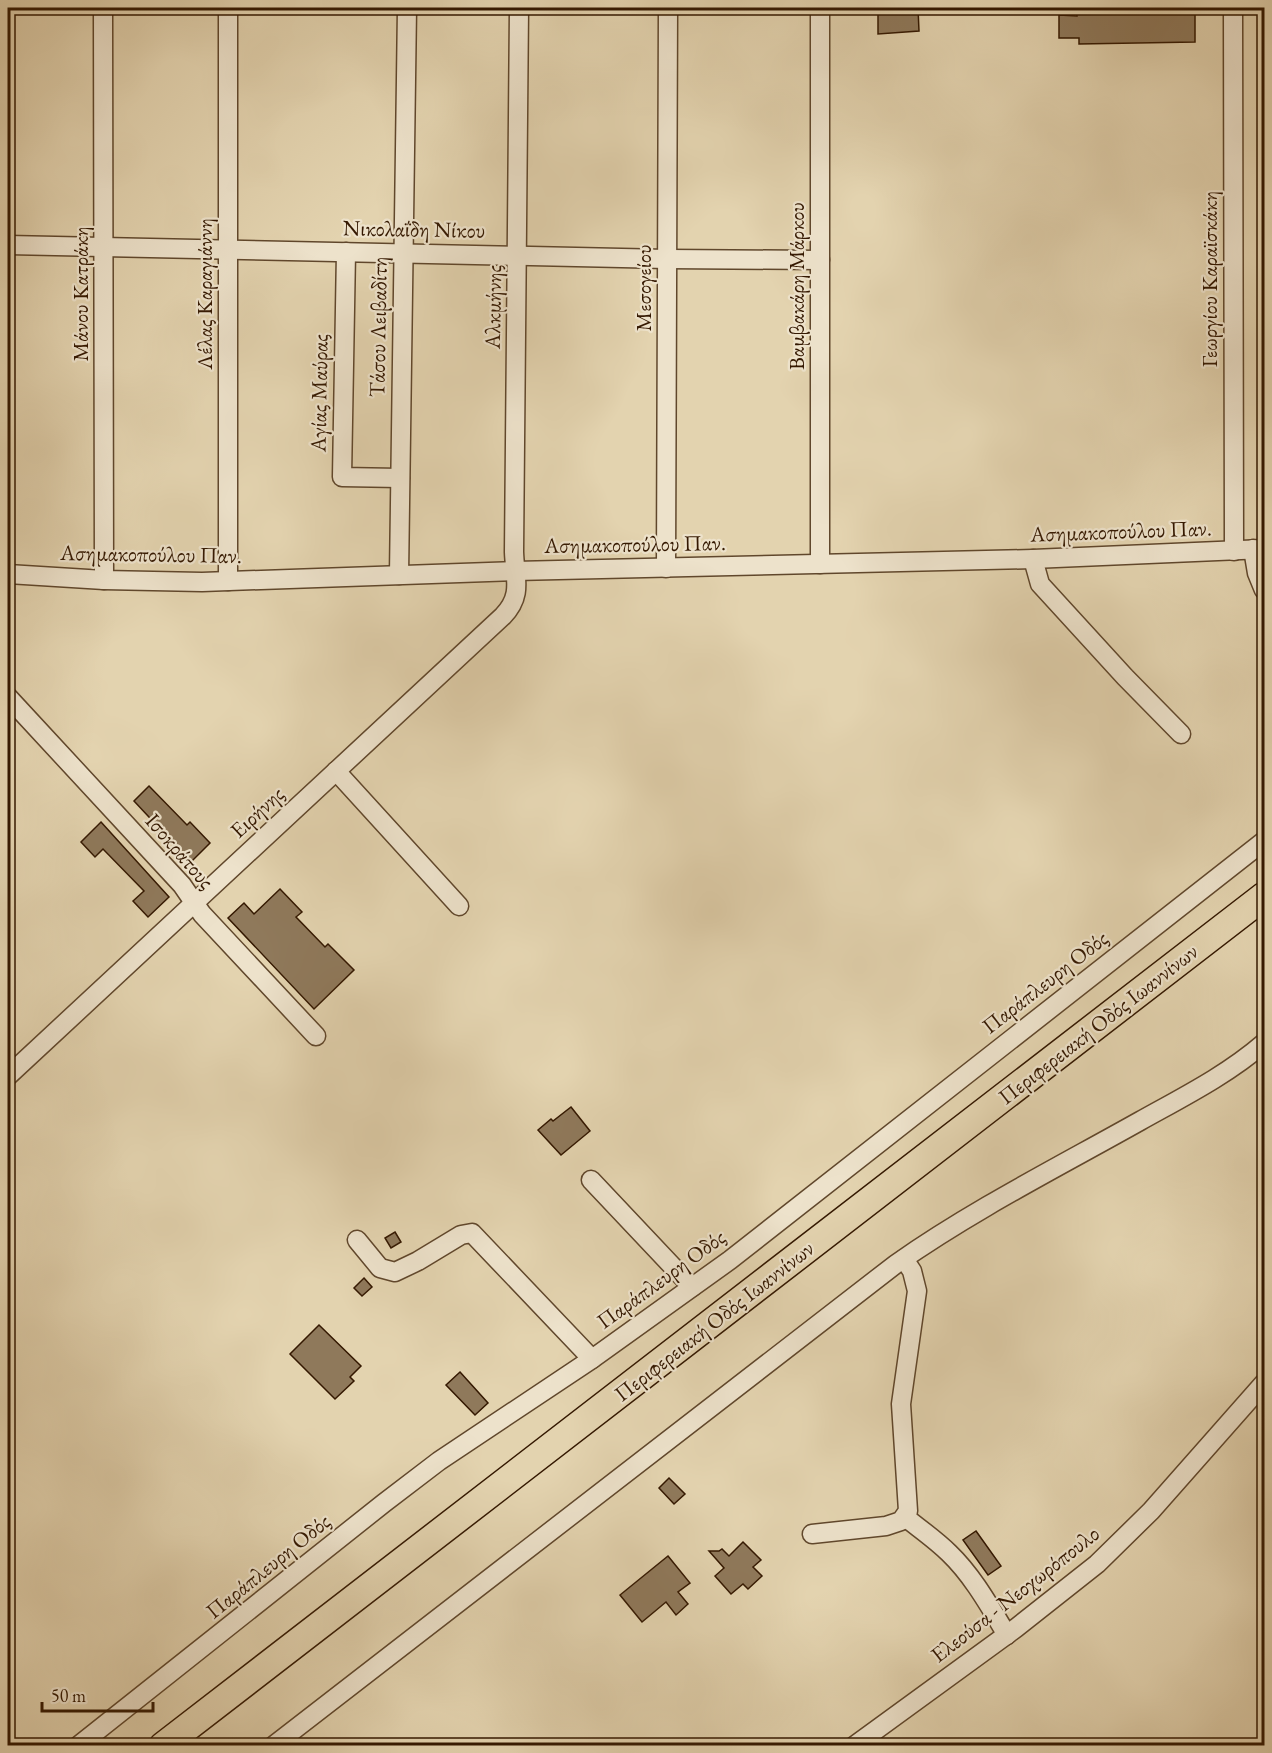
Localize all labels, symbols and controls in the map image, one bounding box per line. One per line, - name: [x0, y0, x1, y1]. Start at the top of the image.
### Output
- street label: Γεωργίου Καραϊσκάκη: [1195, 191, 1224, 367]
- street label: Βαμβακάρη Μάρκου: [782, 202, 811, 370]
- street label: Νικολαΐδη Νίκου: [343, 213, 485, 245]
- street label: Λέλας Καραγιάννη: [190, 218, 219, 371]
- street label: Μάνου Κατράκη: [66, 226, 95, 362]
- street label: Μεσογείου: [629, 245, 658, 331]
- street label: Τάσου Λειβαδίτη: [362, 257, 394, 397]
- street label: Αλκμήνης: [478, 265, 508, 350]
- street label: Αγίας Μαύρας: [303, 334, 335, 453]
- street label: Ασημακοπούλου Παν.: [1029, 513, 1212, 549]
- street label: Ασημακοπούλου Παν.: [543, 528, 726, 560]
- street label: Ασημακοπούλου Παν.: [59, 538, 242, 570]
- street label: Ειρήνης: [224, 780, 290, 844]
- street label: Ισοκράτους: [139, 807, 221, 895]
- street label: Παράπλευρη Οδός: [976, 924, 1114, 1040]
- street label: Περιφερειακή Οδός Ιωαννίνων: [992, 937, 1204, 1111]
- street label: Παράπλευρη Οδός: [591, 1222, 731, 1336]
- street label: Περιφερειακή Οδός Ιωαννίνων: [608, 1234, 820, 1408]
- street label: Παράπλευρη Οδός: [200, 1507, 336, 1625]
- street label: Ελεούσα - Νεοχωρόπουλο: [925, 1519, 1105, 1669]
- scale bar: [42, 1675, 153, 1713]
- text: 50 m: [51, 1684, 86, 1707]

